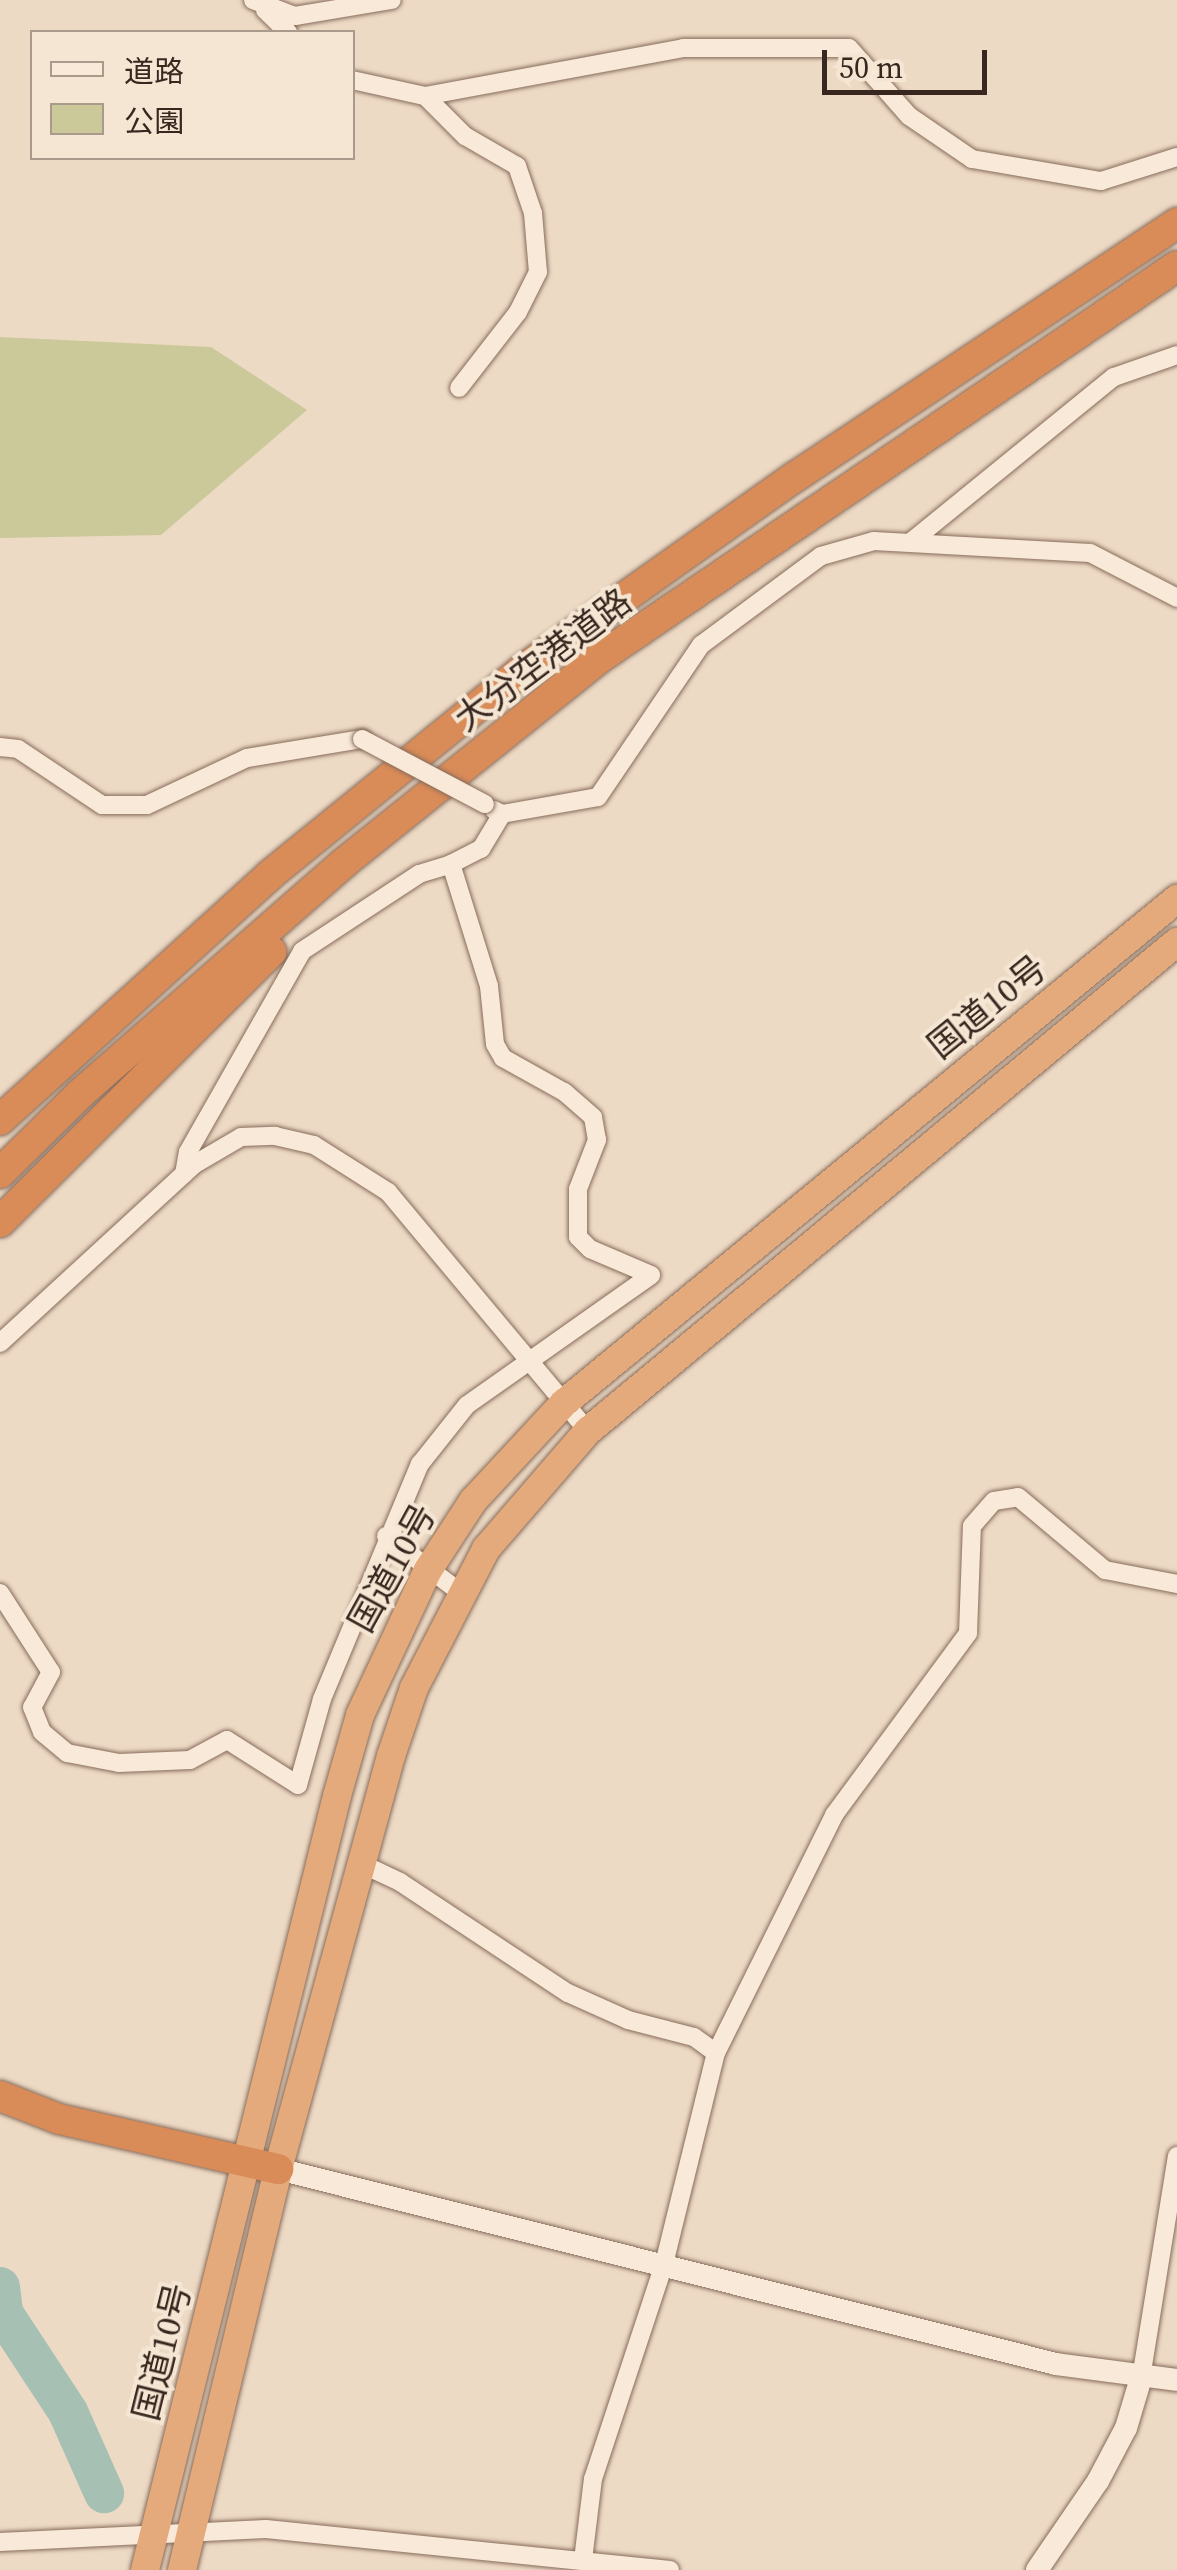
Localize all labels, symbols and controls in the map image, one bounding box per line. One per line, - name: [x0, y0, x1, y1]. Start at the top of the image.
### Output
- legend: [30, 30, 355, 160]
- scale bar: [827, 30, 992, 92]
- text: 50 m: [839, 47, 903, 88]
- text: 道路: [124, 51, 184, 92]
- text: 公園: [124, 101, 184, 142]
- street label: 大分空港道路: [447, 580, 639, 740]
- street label: 国道10号: [919, 947, 1055, 1067]
- street label: 国道10号: [340, 1497, 444, 1639]
- street label: 国道10号: [125, 2279, 199, 2425]

